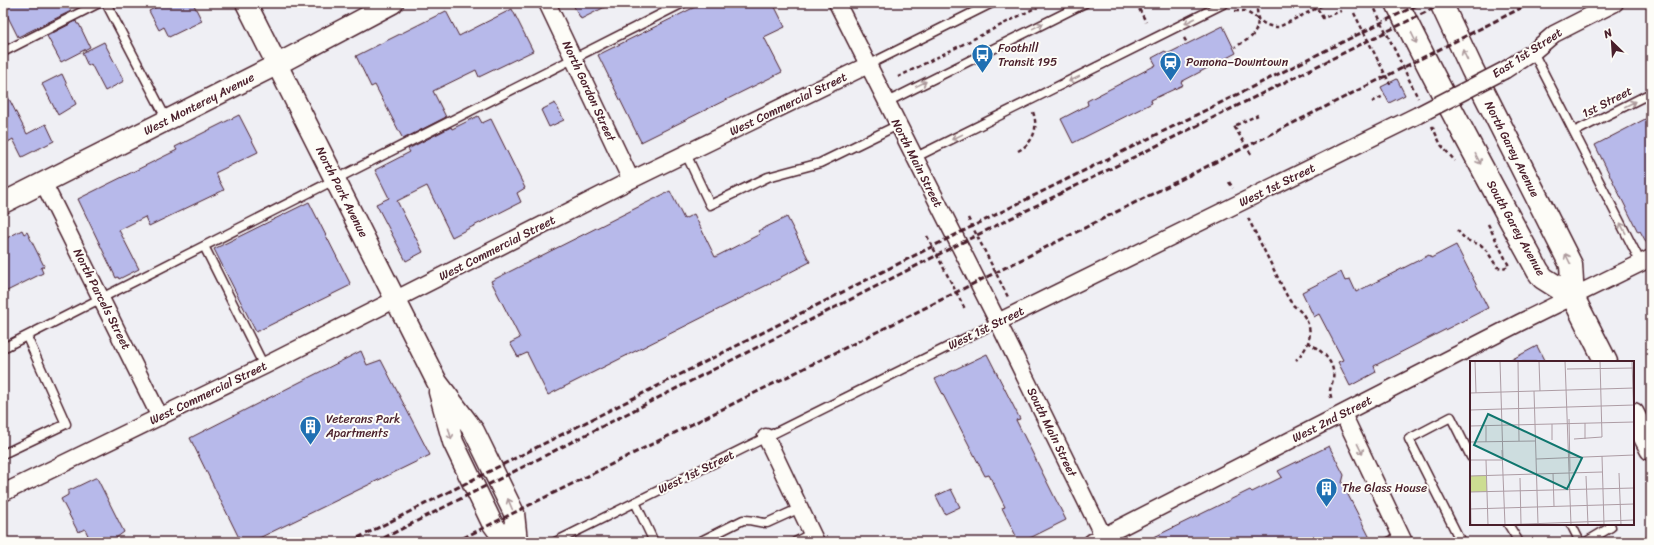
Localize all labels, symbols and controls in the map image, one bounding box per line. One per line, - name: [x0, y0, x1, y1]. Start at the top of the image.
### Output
- one-way arrow: [1184, 17, 1196, 25]
- one-way arrow: [1031, 22, 1043, 29]
- street label: East 1st Street: [1487, 22, 1567, 84]
- north arrow: [1592, 22, 1632, 62]
- text: N: [1600, 23, 1616, 44]
- one-way arrow: [1411, 32, 1418, 44]
- street label: North Gordon Street: [556, 37, 623, 146]
- place label: Foothill Transit 195: [998, 37, 1057, 73]
- bus stop icon: Foothill Transit 195: [969, 42, 995, 75]
- station icon: Pomona–Downtown: [1158, 49, 1184, 82]
- one-way arrow: [1461, 49, 1468, 61]
- place label: Pomona–Downtown: [1186, 51, 1289, 73]
- street label: West Monterey Avenue: [140, 66, 258, 142]
- street label: West Commercial Street: [725, 66, 851, 142]
- one-way arrow: [1068, 76, 1080, 83]
- one-way arrow: [915, 80, 927, 87]
- street label: 1st Street: [1578, 80, 1636, 124]
- street label: North Garey Avenue: [1478, 97, 1546, 201]
- one-way arrow: [1624, 100, 1636, 107]
- street label: North Main Street: [885, 115, 949, 211]
- one-way arrow: [952, 133, 964, 141]
- street label: North Park Avenue: [310, 143, 374, 241]
- one-way arrow: [1475, 153, 1482, 165]
- street label: West 1st Street: [1235, 157, 1319, 213]
- street label: South Garey Avenue: [1480, 176, 1552, 280]
- street label: West Commercial Street: [435, 209, 559, 287]
- one-way arrow: [1619, 222, 1627, 234]
- street label: North Parcels Street: [67, 245, 137, 353]
- one-way arrow: [1564, 253, 1571, 265]
- street label: West 1st Street: [944, 300, 1028, 356]
- street label: West Commercial Street: [145, 355, 271, 431]
- inset map: [1470, 361, 1634, 525]
- street label: South Main Street: [1021, 383, 1084, 482]
- street label: West 2nd Street: [1288, 389, 1376, 449]
- place label: Veterans Park Apartments: [325, 408, 400, 444]
- building icon: Veterans Park Apartments: [297, 413, 323, 446]
- one-way arrow: [447, 427, 455, 440]
- one-way arrow: [1357, 442, 1364, 454]
- street label: West 1st Street: [654, 444, 738, 500]
- building icon: The Glass House: [1313, 475, 1339, 508]
- place label: The Glass House: [1342, 477, 1427, 499]
- one-way arrow: [506, 498, 513, 510]

